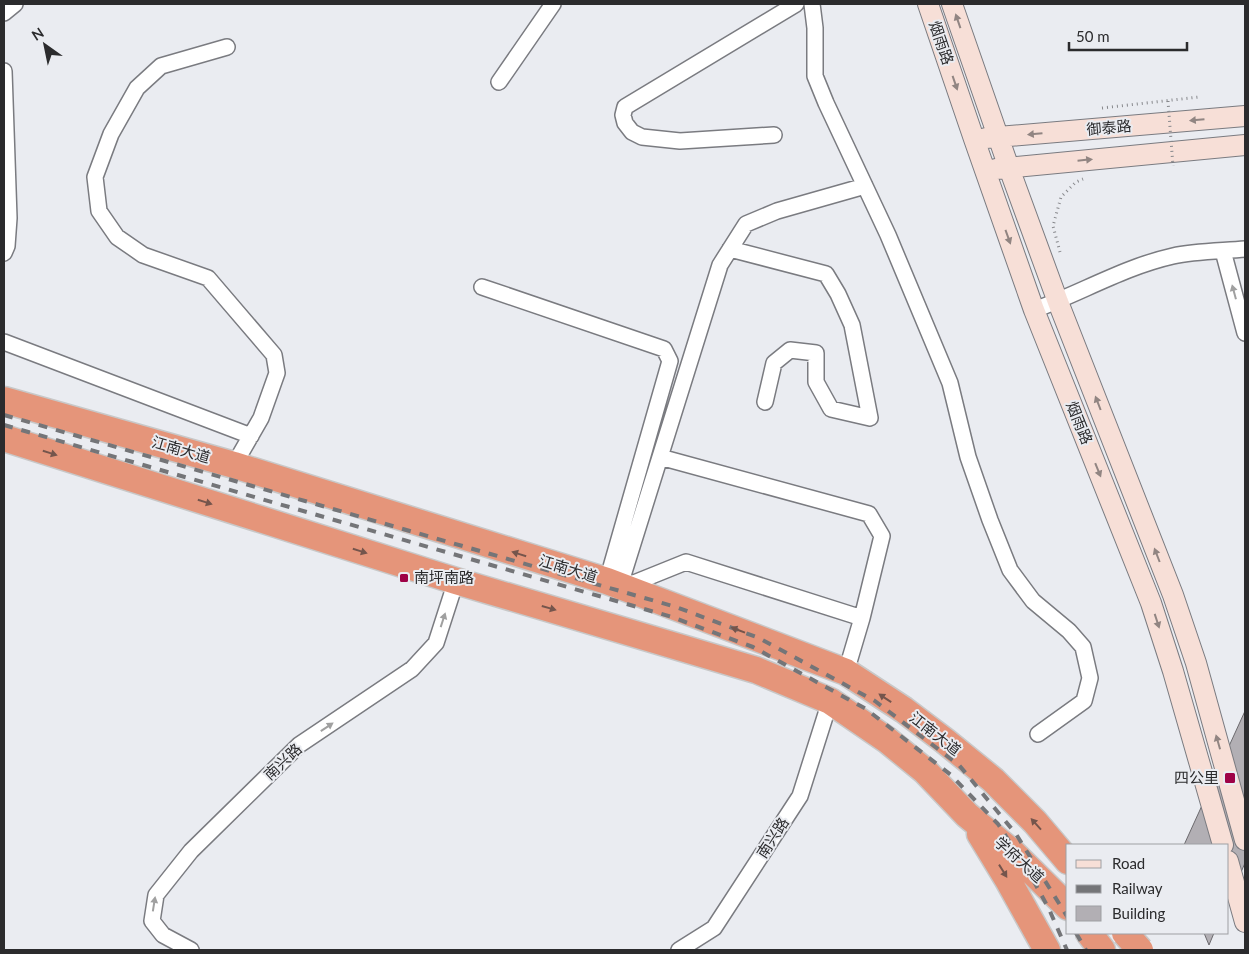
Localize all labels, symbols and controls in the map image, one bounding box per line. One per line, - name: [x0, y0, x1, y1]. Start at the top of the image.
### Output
- one-way arrow: [954, 13, 961, 28]
- street label: 烟雨路: [926, 18, 958, 67]
- north arrow: [20, 20, 70, 70]
- scale bar: [1069, 20, 1186, 52]
- text: N: [28, 24, 47, 44]
- text: 50 m: [1076, 27, 1110, 45]
- one-way arrow: [951, 76, 959, 91]
- street label: 御泰路: [1086, 116, 1132, 138]
- one-way arrow: [1188, 116, 1204, 124]
- one-way arrow: [1026, 130, 1042, 138]
- one-way arrow: [1077, 156, 1093, 164]
- one-way arrow: [1005, 229, 1012, 244]
- one-way arrow: [1230, 284, 1238, 299]
- one-way arrow: [1093, 396, 1101, 411]
- street label: 烟雨路: [1063, 398, 1097, 447]
- street label: 江南大道: [150, 432, 213, 466]
- one-way arrow: [43, 450, 58, 457]
- one-way arrow: [1094, 463, 1102, 478]
- one-way arrow: [198, 498, 213, 506]
- one-way arrow: [353, 547, 368, 555]
- one-way arrow: [1153, 547, 1161, 562]
- one-way arrow: [511, 549, 526, 557]
- street label: 江南大道: [537, 551, 600, 585]
- place label: 南坪南路: [414, 568, 474, 586]
- marker: 南坪南路: [398, 572, 410, 584]
- one-way arrow: [542, 605, 557, 613]
- one-way arrow: [440, 613, 448, 628]
- one-way arrow: [1154, 614, 1161, 629]
- one-way arrow: [731, 626, 745, 634]
- one-way arrow: [878, 693, 892, 703]
- street label: 江南大道: [906, 708, 965, 759]
- one-way arrow: [320, 722, 333, 731]
- one-way arrow: [1214, 735, 1222, 750]
- street label: 南兴路: [260, 739, 305, 783]
- place label: 四公里: [1174, 768, 1219, 786]
- marker: 四公里: [1223, 771, 1237, 785]
- street label: 南兴路: [752, 814, 792, 861]
- one-way arrow: [1030, 819, 1042, 831]
- street label: 学府大道: [991, 832, 1048, 886]
- legend: [1066, 844, 1229, 934]
- text: Road: [1112, 854, 1145, 872]
- one-way arrow: [998, 864, 1007, 877]
- text: Railway: [1112, 879, 1163, 897]
- one-way arrow: [151, 896, 159, 912]
- text: Building: [1112, 904, 1165, 922]

